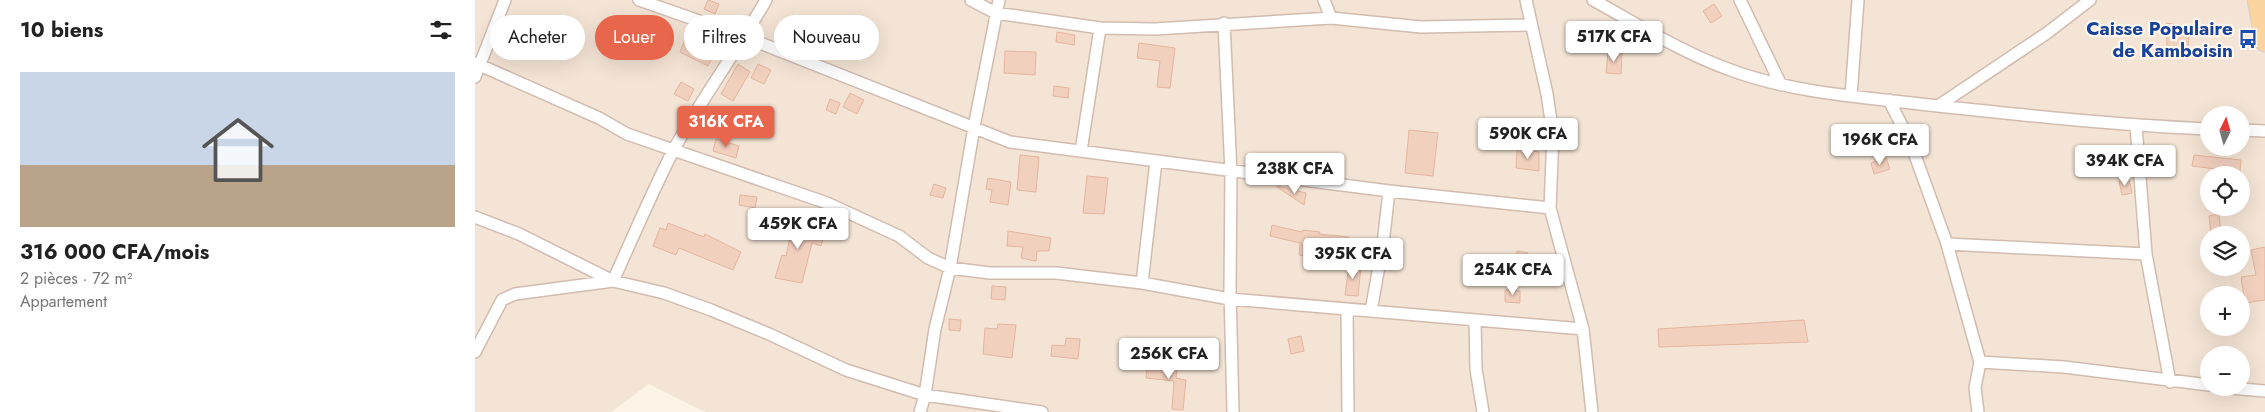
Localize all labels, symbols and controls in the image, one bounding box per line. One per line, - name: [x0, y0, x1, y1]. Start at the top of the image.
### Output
- text: 10 biens: [20, 15, 103, 45]
- chip: Acheter: [490, 15, 585, 60]
- chip: Louer: [595, 15, 674, 60]
- chip: Filtres: [684, 15, 764, 60]
- chip: Nouveau: [774, 15, 879, 60]
- place label: Caisse Populaire de Kamboisin: [2086, 15, 2233, 64]
- icon: filters: [427, 16, 455, 44]
- pin: 517K CFA: [1562, 20, 1666, 63]
- text: 517K CFA: [1577, 25, 1651, 48]
- bus stop icon: Caisse Populaire de Kamboisin: [2237, 28, 2259, 50]
- icon: home: [193, 105, 283, 195]
- pin: 316K CFA: [674, 106, 778, 148]
- north arrow: [2200, 106, 2250, 156]
- map controls: [2200, 106, 2250, 396]
- text: 316K CFA: [688, 110, 764, 133]
- pin: 590K CFA: [1476, 118, 1580, 160]
- text: 590K CFA: [1489, 122, 1567, 145]
- pin: 196K CFA: [1828, 124, 1932, 166]
- text: 196K CFA: [1842, 128, 1918, 151]
- pin: 394K CFA: [2073, 144, 2177, 187]
- text: 394K CFA: [2086, 149, 2164, 172]
- pin: 238K CFA: [1243, 152, 1347, 195]
- text: 238K CFA: [1256, 157, 1334, 180]
- button: locate: [2200, 166, 2250, 216]
- pin: 459K CFA: [746, 208, 850, 250]
- text: 459K CFA: [759, 212, 837, 235]
- button: layers: [2200, 226, 2250, 276]
- text: 316 000 CFA/mois: [20, 237, 209, 267]
- pin: 395K CFA: [1301, 238, 1405, 280]
- text: 395K CFA: [1314, 242, 1392, 265]
- pin: 254K CFA: [1461, 254, 1565, 296]
- text: 254K CFA: [1474, 258, 1552, 281]
- text: 2 pièces · 72 m²: [20, 267, 132, 290]
- button: +: [2200, 286, 2250, 336]
- text: Appartement: [20, 290, 107, 313]
- pin: 256K CFA: [1117, 338, 1221, 380]
- text: 256K CFA: [1130, 342, 1208, 365]
- button: −: [2200, 346, 2250, 396]

